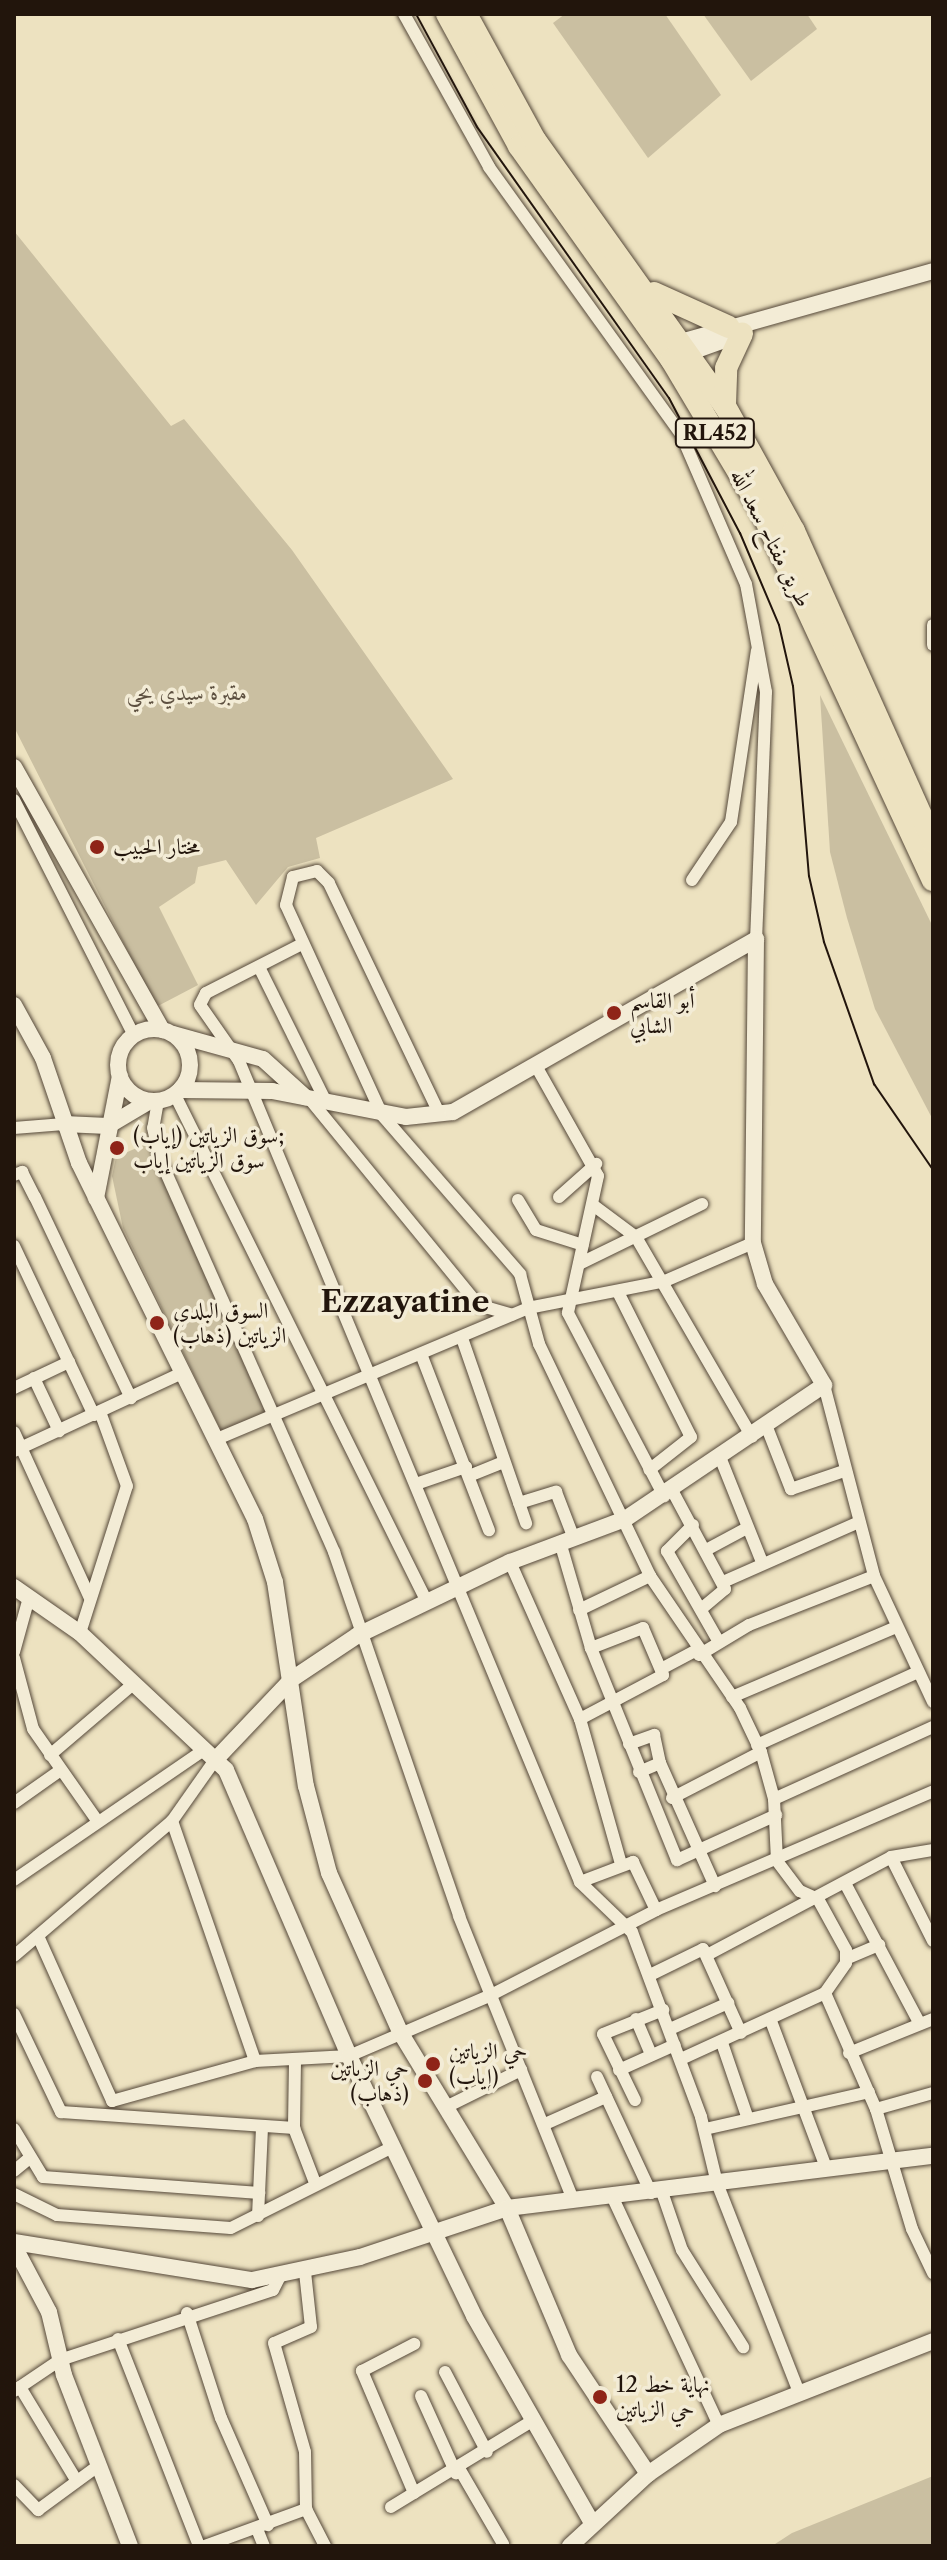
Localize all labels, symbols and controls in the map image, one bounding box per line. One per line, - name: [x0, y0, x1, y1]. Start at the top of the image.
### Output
- road number: RL452: [673, 417, 757, 449]
- street label: طريق مفتاح سعد الله: [725, 464, 817, 612]
- park label: مقبرة سيدي يحي: [126, 680, 248, 706]
- place label: مختار الحبيب: [113, 834, 200, 860]
- marker: مختار الحبيب: [88, 838, 106, 856]
- place label: أبو القاسم الشابي: [630, 987, 695, 1038]
- marker: أبو القاسم الشابي: [605, 1004, 623, 1022]
- place label: سوق الزياتين (إياب); سوق الزياتين إياب: [133, 1122, 284, 1174]
- marker: سوق الزياتين (إياب); سوق الزياتين إياب: [108, 1139, 126, 1157]
- district label: Ezzayatine: [321, 1284, 489, 1320]
- place label: السوق البلدي الزياتين (ذهاب): [173, 1297, 286, 1348]
- marker: السوق البلدي الزياتين (ذهاب): [148, 1314, 166, 1332]
- place label: حي الزياتين (إياب): [449, 2038, 528, 2090]
- place label: حي الزياتين (ذهاب): [330, 2055, 409, 2106]
- marker: حي الزياتين (إياب): [424, 2055, 442, 2073]
- marker: حي الزياتين (ذهاب): [416, 2072, 434, 2090]
- place label: نهاية خط 12 حي الزياتين: [616, 2371, 710, 2422]
- marker: نهاية خط 12 حي الزياتين: [591, 2388, 609, 2406]

